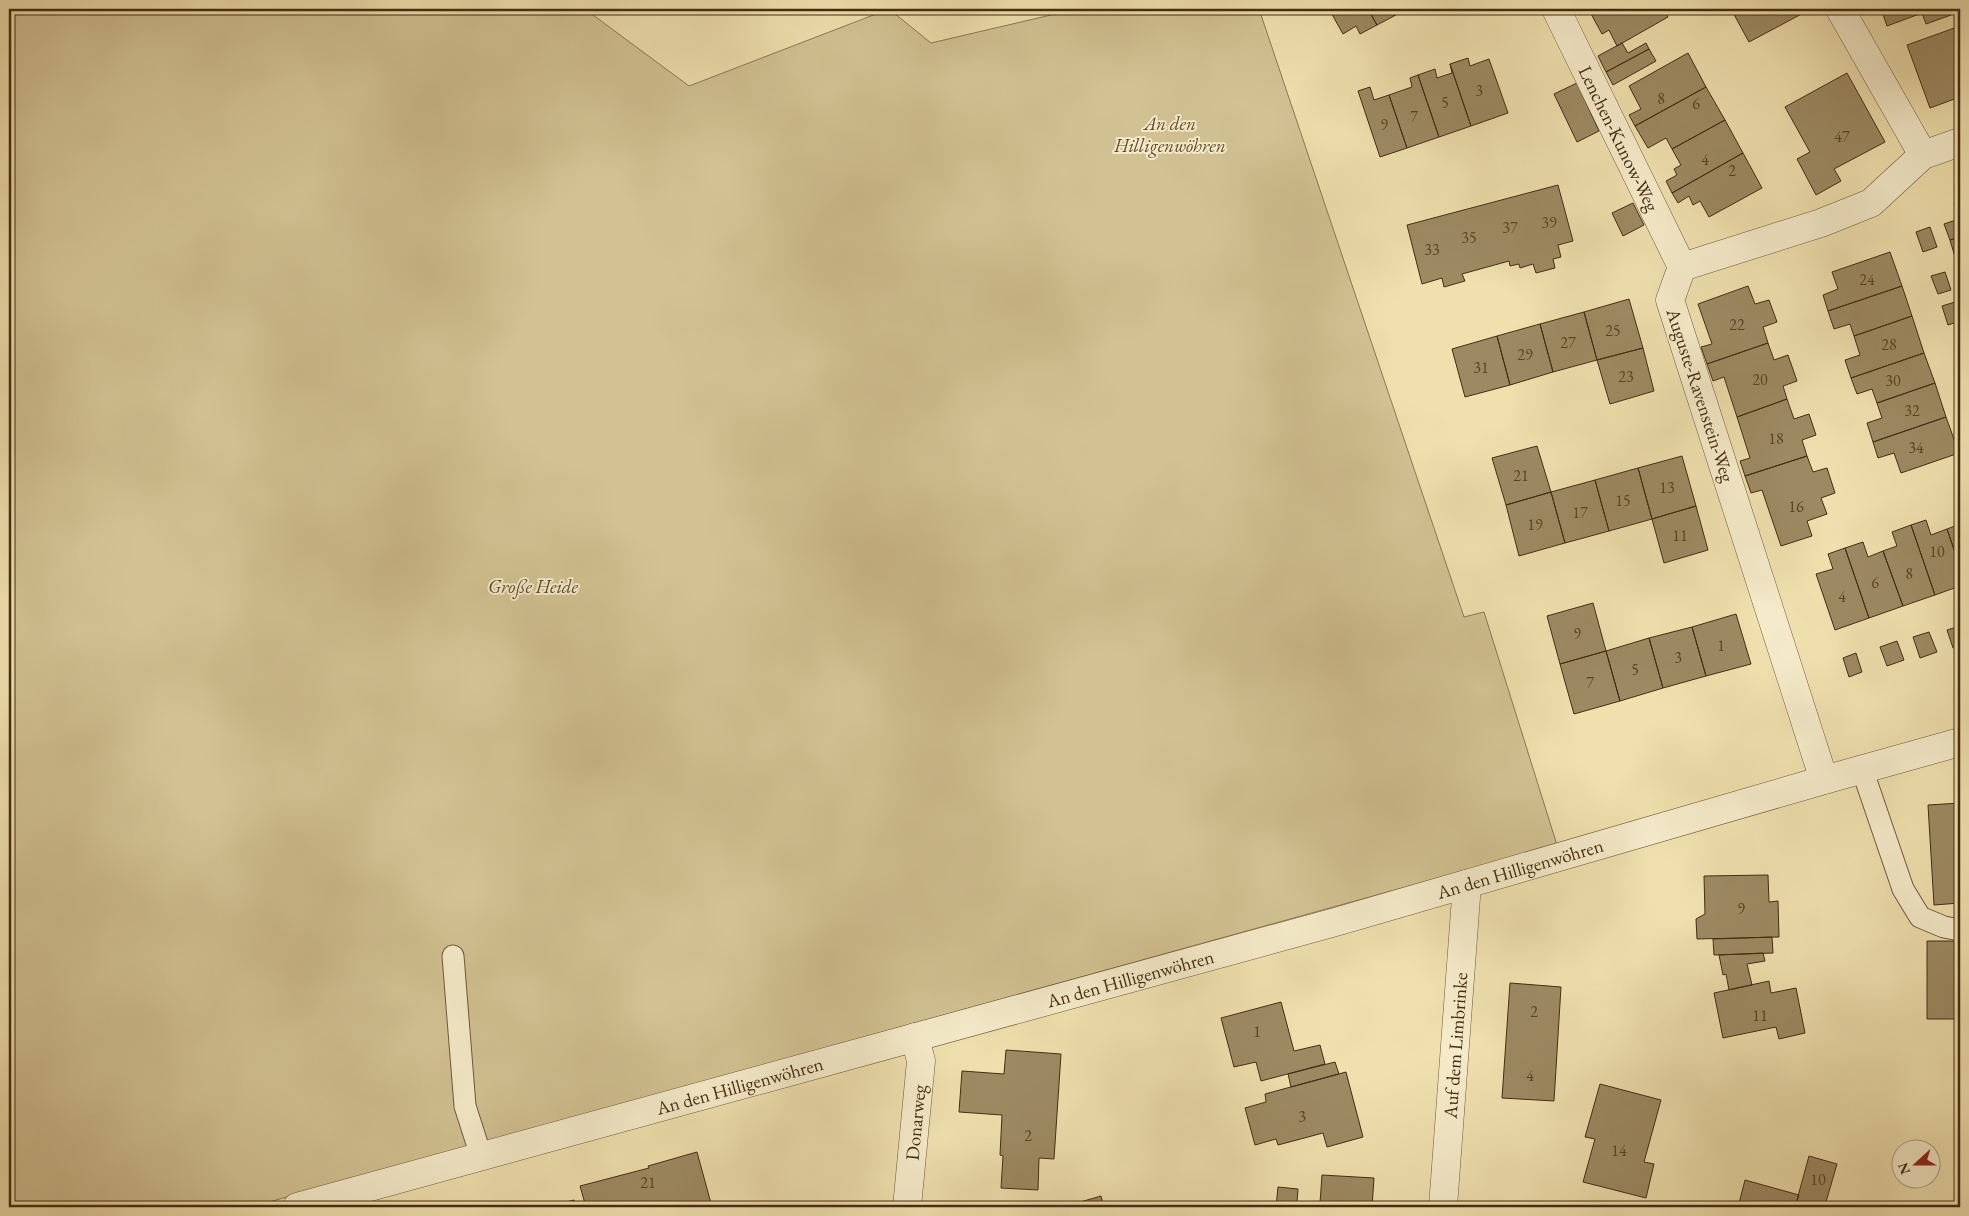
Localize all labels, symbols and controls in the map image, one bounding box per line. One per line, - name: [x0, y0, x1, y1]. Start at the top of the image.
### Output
- street label: Lenchen-Kunow-Weg: [1573, 62, 1665, 216]
- house number: 3: [1475, 80, 1483, 101]
- house number: 8: [1657, 88, 1665, 109]
- house number: 5: [1441, 92, 1449, 113]
- house number: 6: [1692, 93, 1700, 114]
- house number: 7: [1410, 106, 1418, 127]
- park label: An den Hilligenwöhren: [1113, 111, 1226, 158]
- house number: 9: [1380, 114, 1388, 135]
- house number: 47: [1834, 126, 1850, 147]
- house number: 4: [1701, 149, 1709, 170]
- house number: 2: [1728, 160, 1736, 181]
- house number: 39: [1541, 212, 1557, 233]
- house number: 37: [1502, 217, 1518, 238]
- house number: 35: [1461, 227, 1477, 248]
- house number: 33: [1424, 239, 1440, 260]
- house number: 24: [1859, 269, 1875, 290]
- street label: Auguste-Ravenstein-Weg: [1660, 304, 1741, 486]
- house number: 22: [1729, 314, 1745, 335]
- house number: 25: [1605, 320, 1621, 341]
- house number: 27: [1560, 332, 1576, 353]
- house number: 28: [1881, 334, 1897, 355]
- house number: 29: [1517, 344, 1533, 365]
- house number: 31: [1473, 357, 1489, 378]
- house number: 23: [1618, 366, 1634, 387]
- house number: 20: [1752, 369, 1768, 390]
- house number: 30: [1885, 370, 1901, 391]
- house number: 32: [1904, 400, 1920, 421]
- house number: 18: [1768, 428, 1784, 449]
- house number: 34: [1908, 437, 1924, 458]
- house number: 21: [1513, 465, 1529, 486]
- house number: 13: [1659, 477, 1675, 498]
- house number: 15: [1615, 490, 1631, 511]
- house number: 16: [1788, 496, 1804, 517]
- house number: 17: [1572, 502, 1588, 523]
- house number: 19: [1527, 514, 1543, 535]
- house number: 11: [1672, 525, 1688, 546]
- house number: 10: [1929, 541, 1945, 562]
- house number: 8: [1905, 563, 1913, 584]
- house number: 6: [1871, 572, 1879, 593]
- park label: Große Heide: [488, 574, 578, 599]
- house number: 4: [1838, 586, 1846, 607]
- house number: 9: [1573, 623, 1581, 644]
- house number: 1: [1717, 635, 1725, 656]
- house number: 3: [1674, 647, 1682, 668]
- house number: 5: [1631, 659, 1639, 680]
- house number: 7: [1586, 672, 1594, 693]
- street label: An den Hilligenwöhren: [1433, 833, 1606, 905]
- house number: 9: [1737, 898, 1745, 919]
- street label: An den Hilligenwöhren: [1043, 944, 1217, 1014]
- street label: Auf dem Limbrinke: [1438, 972, 1473, 1120]
- house number: 2: [1530, 1001, 1538, 1022]
- house number: 11: [1752, 1005, 1768, 1026]
- house number: 1: [1253, 1021, 1261, 1042]
- street label: An den Hilligenwöhren: [652, 1051, 826, 1121]
- house number: 4: [1526, 1065, 1534, 1086]
- street label: Donarweg: [900, 1083, 932, 1161]
- house number: 3: [1298, 1106, 1306, 1127]
- house number: 2: [1024, 1125, 1032, 1146]
- north arrow: [1892, 1138, 1942, 1188]
- house number: 14: [1611, 1140, 1627, 1161]
- text: N: [1893, 1160, 1914, 1177]
- house number: 10: [1810, 1169, 1826, 1190]
- house number: 21: [640, 1172, 656, 1193]

